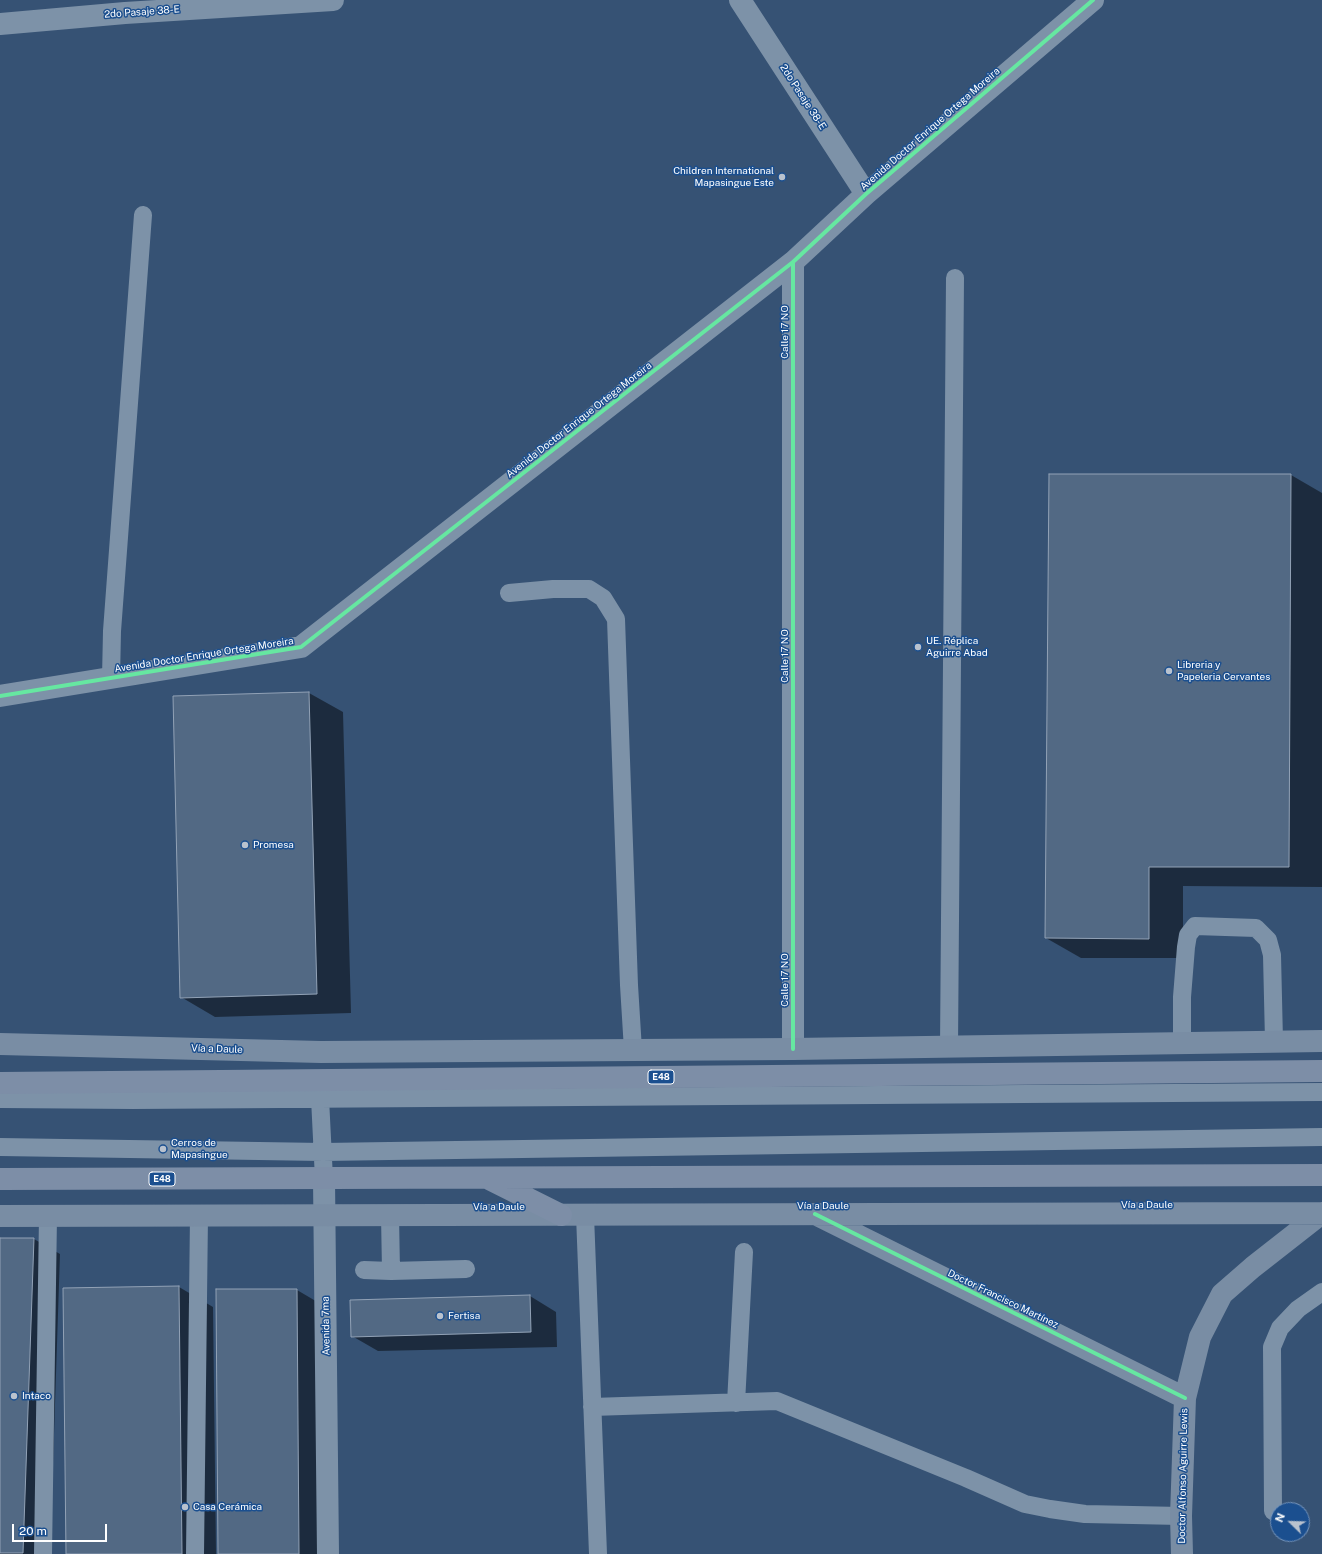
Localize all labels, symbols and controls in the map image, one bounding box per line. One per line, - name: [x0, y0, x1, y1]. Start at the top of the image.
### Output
- street label: 2do Pasaje 38-E: [104, 3, 180, 21]
- street label: 2do Pasaje 38-E: [777, 62, 829, 132]
- street label: Avenida Doctor Enrique Ortega Moreira: [858, 65, 1002, 193]
- place label: Children International Mapasingue Este: [673, 165, 774, 188]
- marker: Children International Mapasingue Este: [777, 172, 787, 182]
- street label: Calle 17 NO: [779, 305, 791, 359]
- street label: Avenida Doctor Enrique Ortega Moreira: [504, 360, 654, 480]
- street label: Calle 17 NO: [779, 629, 791, 683]
- street label: Avenida Doctor Enrique Ortega Moreira: [114, 635, 294, 675]
- place label: UE. Réplica Aguirre Abad: [926, 635, 988, 658]
- marker: UE. Réplica Aguirre Abad: [913, 642, 923, 652]
- place label: Libreria y Papeleria Cervantes: [1177, 659, 1270, 682]
- marker: Libreria y Papeleria Cervantes: [1164, 666, 1174, 676]
- place label: Promesa: [253, 839, 294, 851]
- marker: Promesa: [240, 840, 250, 850]
- street label: Calle 17 NO: [779, 953, 791, 1007]
- street label: Vía a Daule: [191, 1042, 243, 1056]
- road number: E48: [648, 1070, 674, 1084]
- place label: Cerros de Mapasingue: [171, 1137, 228, 1160]
- marker: Cerros de Mapasingue: [158, 1144, 168, 1154]
- road number: E48: [149, 1172, 175, 1186]
- street label: Vía a Daule: [1121, 1199, 1173, 1211]
- street label: Vía a Daule: [797, 1200, 849, 1212]
- street label: Vía a Daule: [473, 1201, 525, 1213]
- street label: Doctor Francisco Martínez: [946, 1267, 1060, 1331]
- street label: Avenida 7ma: [319, 1296, 333, 1356]
- place label: Fertisa: [448, 1310, 480, 1322]
- marker: Fertisa: [435, 1311, 445, 1321]
- place label: Intaco: [22, 1390, 51, 1402]
- marker: Intaco: [9, 1391, 19, 1401]
- street label: Doctor Alfonso Aguirre Lewis: [1176, 1408, 1190, 1544]
- place label: Casa Cerámica: [193, 1501, 262, 1513]
- marker: Casa Cerámica: [180, 1502, 190, 1512]
- north arrow: [1270, 1502, 1310, 1542]
- text: N: [1273, 1511, 1287, 1524]
- scale bar: [14, 1516, 109, 1542]
- text: 20 m: [19, 1524, 47, 1538]

